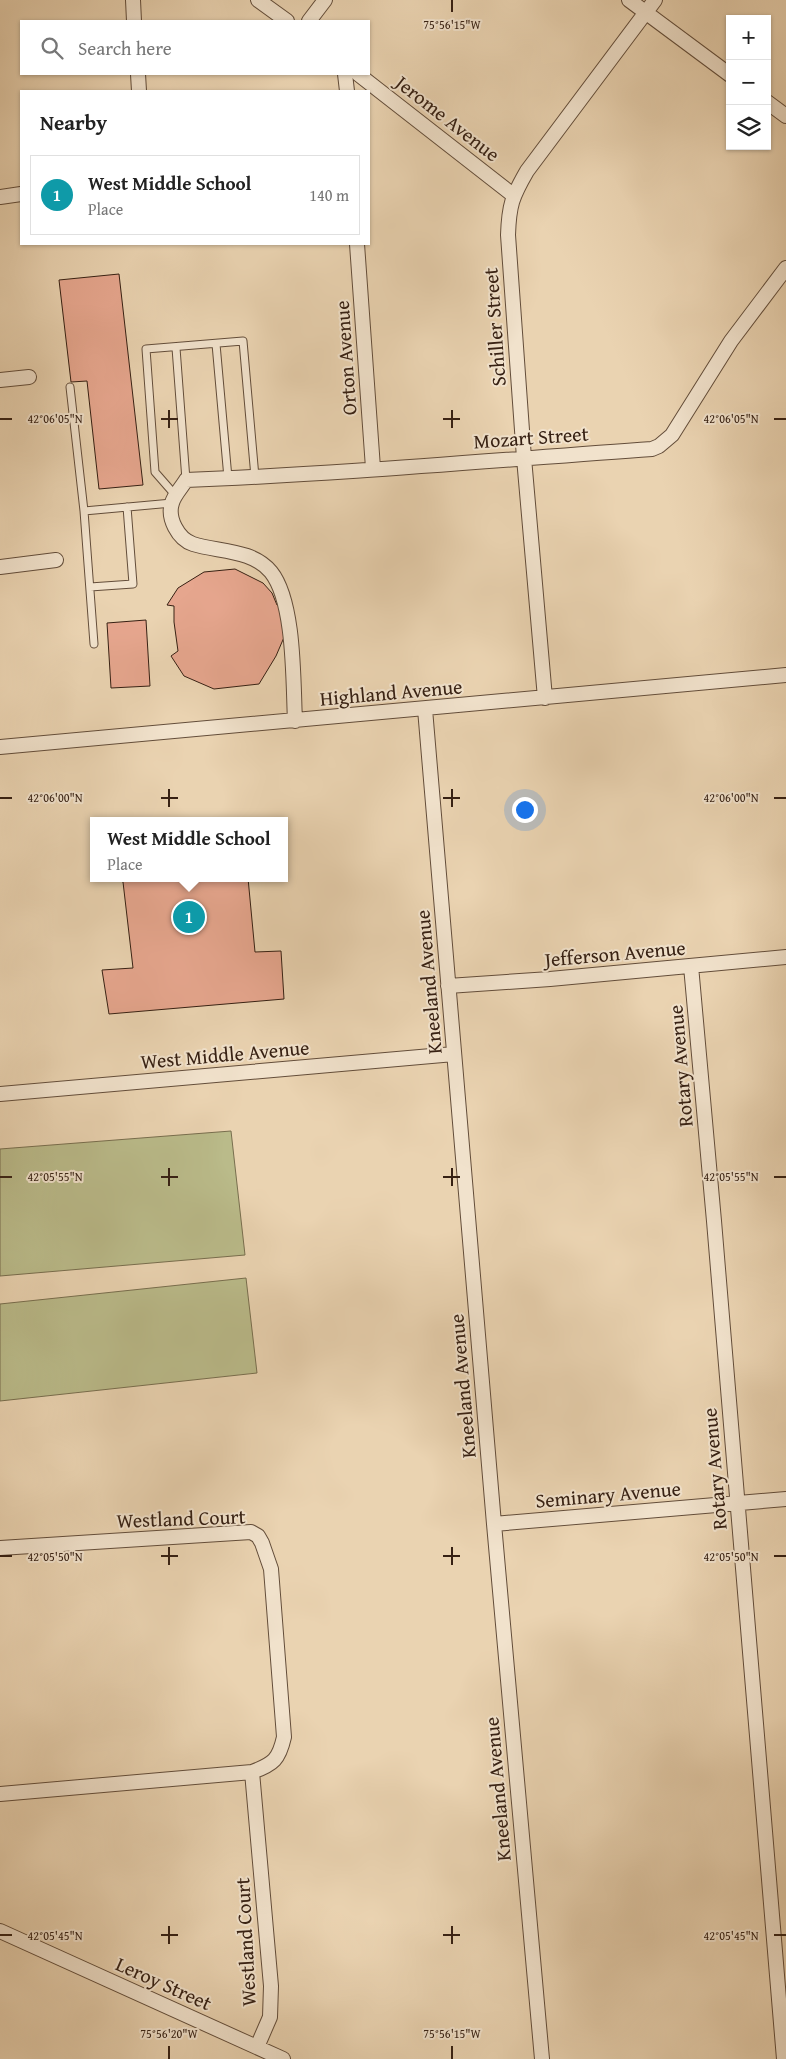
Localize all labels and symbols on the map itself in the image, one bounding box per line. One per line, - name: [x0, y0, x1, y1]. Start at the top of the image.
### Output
- text: 75°56'15"W: [423, 16, 482, 33]
- street label: Jerome Avenue: [387, 66, 506, 168]
- street label: Schiller Street: [475, 267, 513, 387]
- street label: Orton Avenue: [327, 300, 363, 416]
- text: 42°06'05"N: [27, 410, 83, 427]
- text: 42°06'05"N: [703, 410, 759, 427]
- street label: Mozart Street: [473, 419, 589, 455]
- street label: Highland Avenue: [319, 671, 463, 713]
- text: 42°06'00"N: [27, 789, 83, 806]
- text: 42°06'00"N: [703, 789, 759, 806]
- your location: [512, 797, 538, 823]
- pin: 1: [173, 898, 205, 936]
- street label: Kneeland Avenue: [407, 909, 449, 1055]
- street label: Jefferson Avenue: [540, 932, 687, 974]
- street label: Rotary Avenue: [660, 1004, 700, 1128]
- street label: West Middle Avenue: [139, 1032, 311, 1076]
- text: 42°05'55"N: [27, 1168, 83, 1185]
- text: 42°05'55"N: [703, 1168, 759, 1185]
- street label: Kneeland Avenue: [441, 1313, 483, 1459]
- street label: Rotary Avenue: [694, 1407, 734, 1531]
- street label: Seminary Avenue: [534, 1473, 682, 1515]
- street label: Westland Court: [116, 1501, 246, 1535]
- text: 42°05'50"N: [27, 1548, 83, 1565]
- text: 42°05'50"N: [703, 1548, 759, 1565]
- street label: Kneeland Avenue: [476, 1716, 518, 1862]
- street label: Westland Court: [227, 1877, 263, 2007]
- text: 42°05'45"N: [27, 1927, 83, 1944]
- text: 42°05'45"N: [703, 1927, 759, 1944]
- street label: Leroy Street: [111, 1949, 217, 2017]
- text: 75°56'20"W: [140, 2025, 199, 2042]
- text: 75°56'15"W: [423, 2025, 482, 2042]

